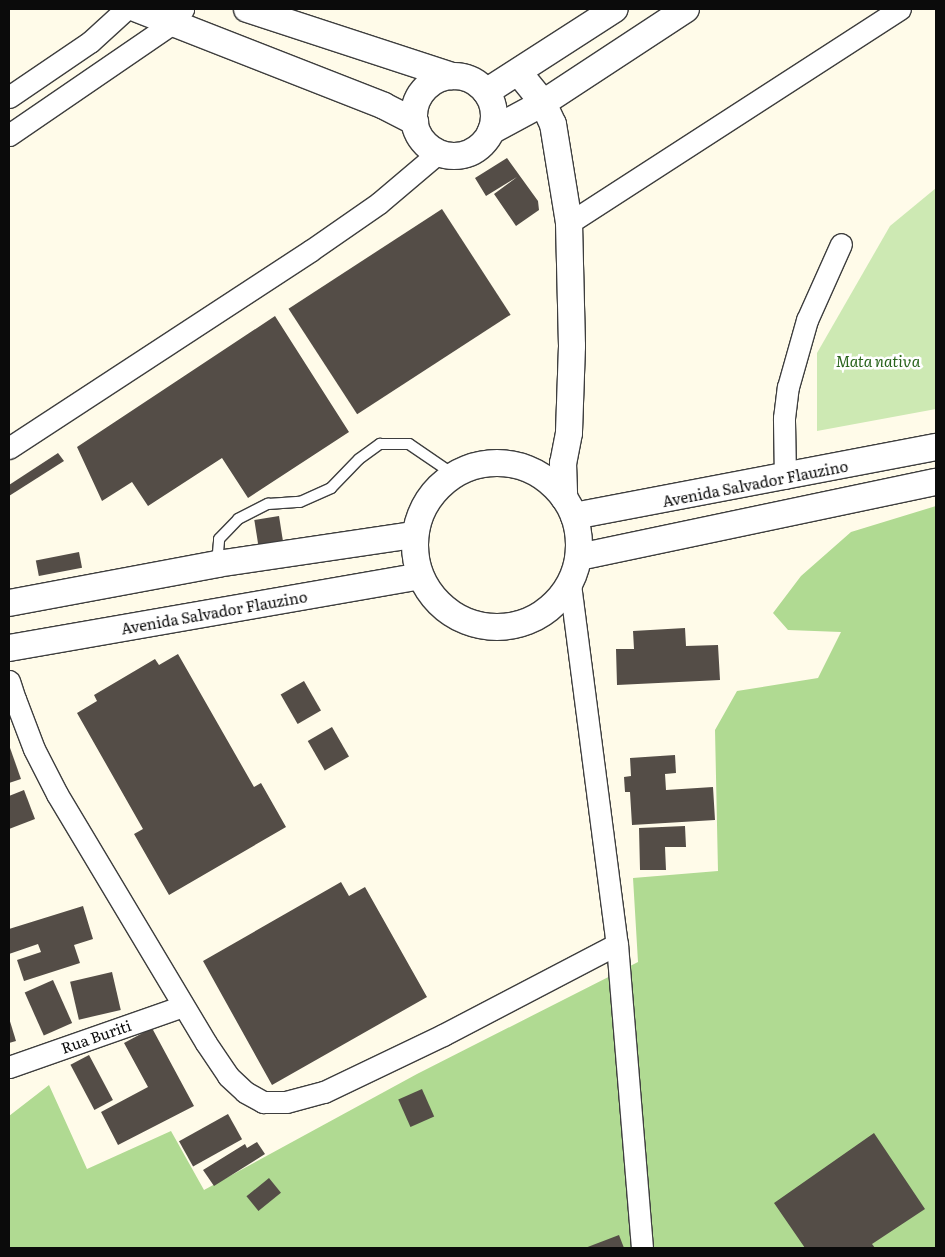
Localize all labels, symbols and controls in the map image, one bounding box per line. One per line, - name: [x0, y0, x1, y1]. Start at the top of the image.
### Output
- park label: Mata nativa: [836, 352, 920, 370]
- street label: Avenida Salvador Flauzino: [661, 456, 849, 510]
- street label: Avenida Salvador Flauzino: [119, 587, 309, 637]
- street label: Rua Buriti: [59, 1016, 133, 1056]

